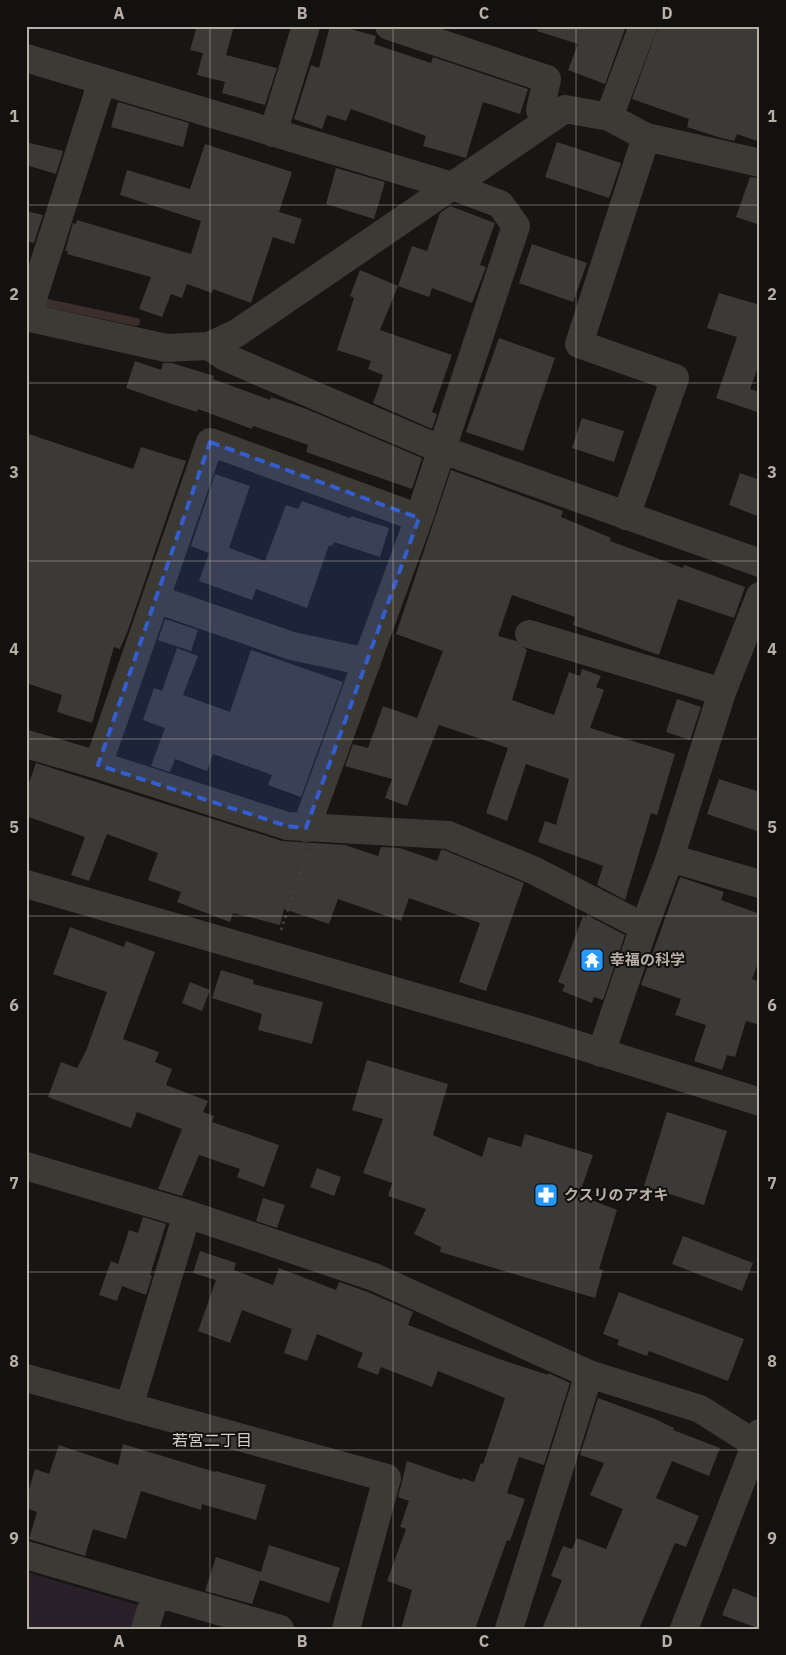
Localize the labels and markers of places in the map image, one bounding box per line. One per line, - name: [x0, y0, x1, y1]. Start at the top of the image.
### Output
- temple icon: 幸福の科学: [579, 947, 605, 973]
- place label: 幸福の科学: [610, 950, 685, 969]
- pharmacy icon: クスリのアオキ: [533, 1182, 559, 1208]
- place label: クスリのアオキ: [564, 1185, 669, 1204]

